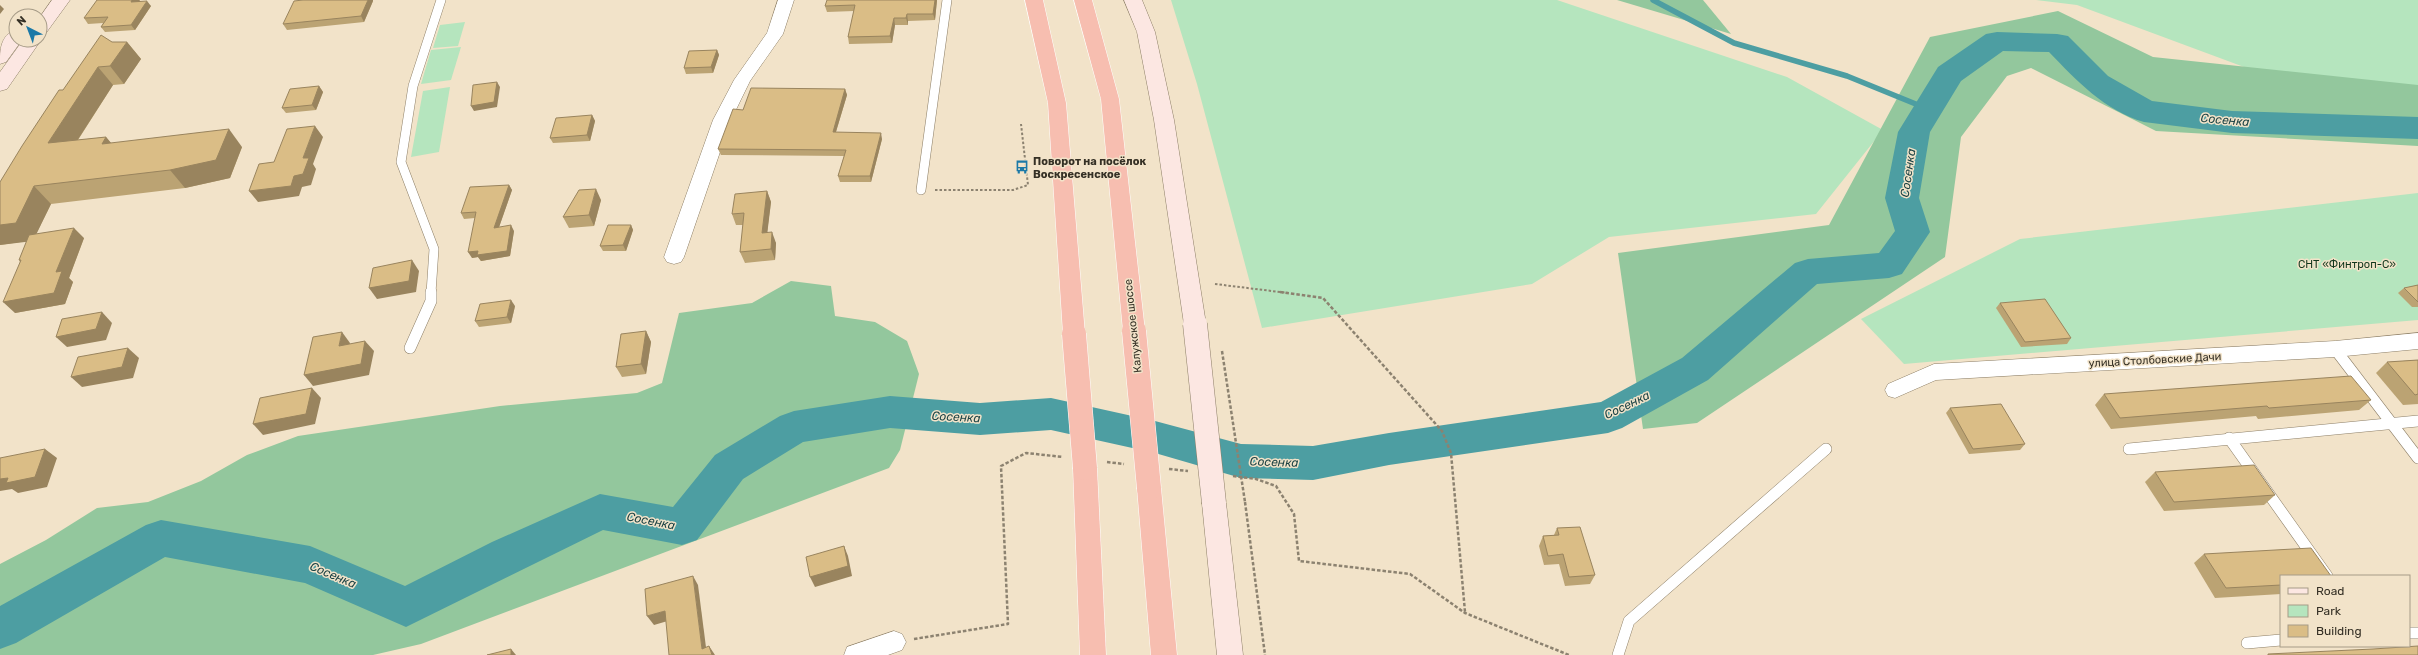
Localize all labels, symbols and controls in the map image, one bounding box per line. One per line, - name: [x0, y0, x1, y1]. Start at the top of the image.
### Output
- north arrow: [8, 8, 48, 48]
- text: N: [14, 13, 29, 28]
- water label: Сосенка: [2200, 111, 2250, 129]
- water label: Сосенка: [1898, 148, 1918, 198]
- place label: Поворот на посёлок Воскресенское: [1033, 155, 1146, 181]
- bus stop icon: Поворот на посёлок Воскресенское: [1014, 159, 1030, 175]
- park label: СНТ «Финтроп-С»: [2298, 258, 2396, 271]
- street label: Калужское шоссе: [1122, 278, 1144, 374]
- street label: улица Столбовские Дачи: [2088, 350, 2222, 370]
- water label: Сосенка: [1602, 388, 1652, 422]
- water label: Сосенка: [931, 409, 981, 425]
- water label: Сосенка: [1249, 454, 1299, 470]
- water label: Сосенка: [626, 509, 676, 533]
- water label: Сосенка: [308, 559, 358, 591]
- legend: [2280, 575, 2410, 647]
- text: Road: [2316, 584, 2344, 598]
- text: Park: [2316, 604, 2342, 618]
- text: Building: [2316, 624, 2362, 638]

